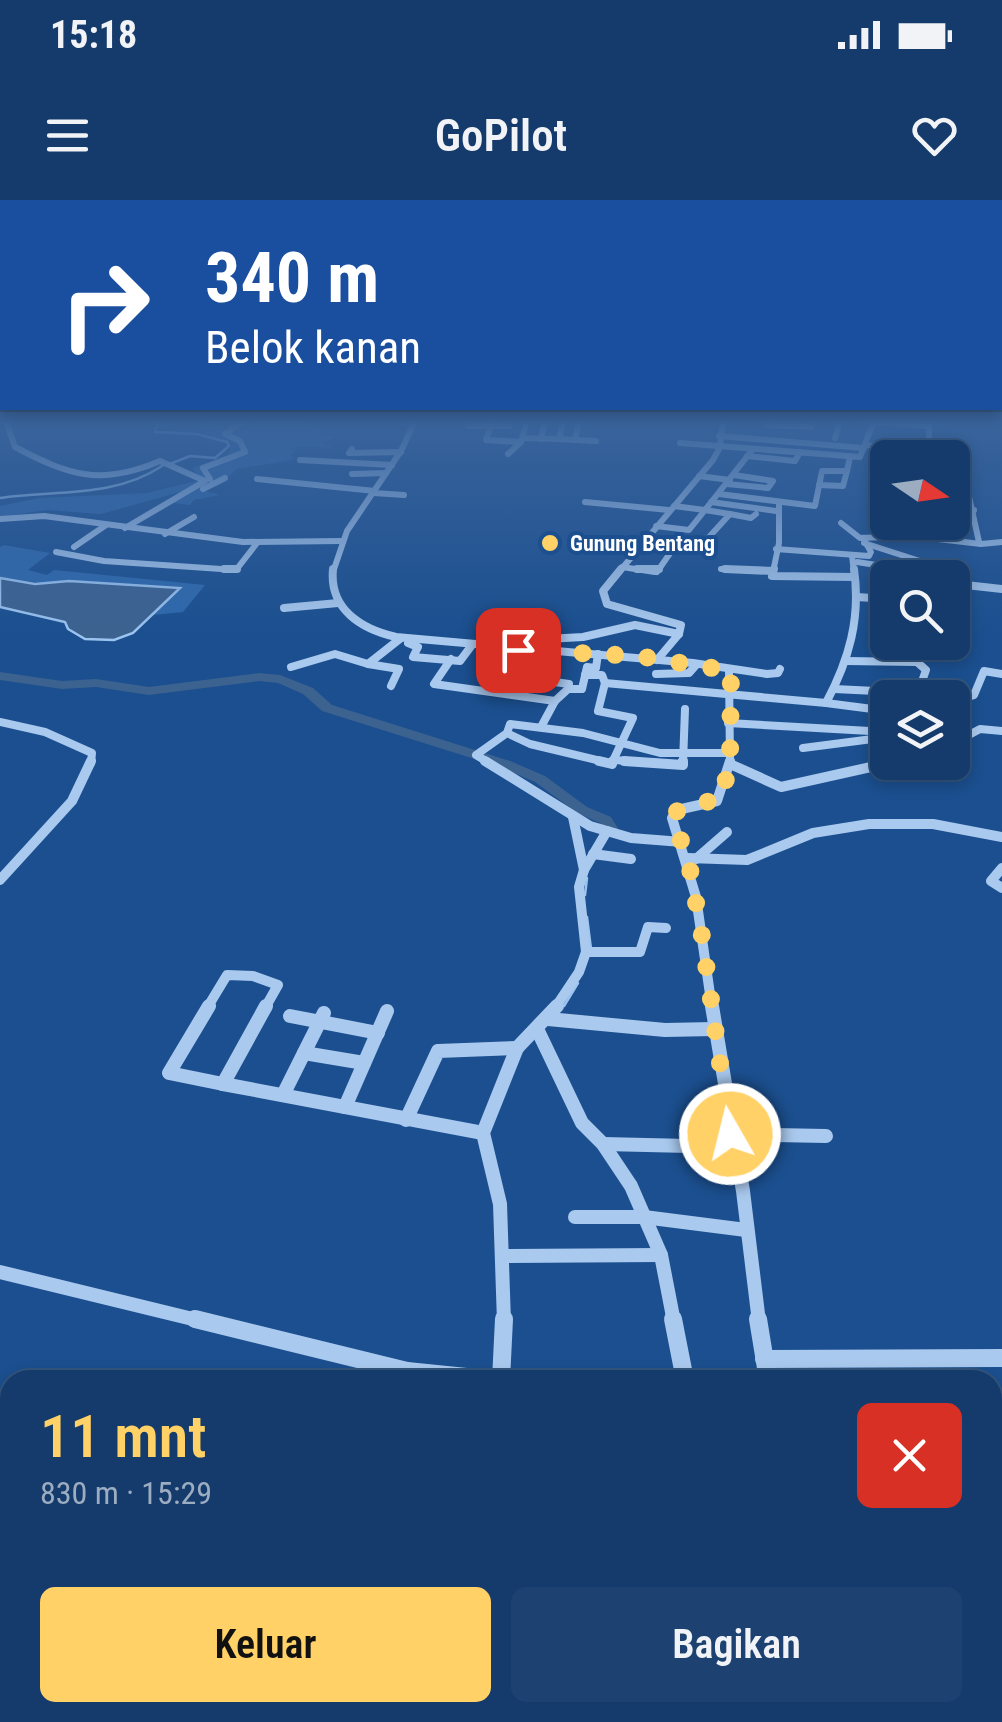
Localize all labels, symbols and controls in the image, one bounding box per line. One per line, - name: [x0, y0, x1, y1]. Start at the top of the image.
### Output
- text: 15:18: [50, 13, 137, 57]
- icon: menu: [40, 108, 95, 163]
- icon: heart: [907, 108, 962, 163]
- text: GoPilot: [435, 109, 567, 162]
- text: 340 m: [205, 237, 379, 319]
- icon: right: [40, 240, 170, 370]
- text: Belok kanan: [205, 321, 421, 374]
- north arrow: [870, 440, 970, 540]
- map controls: [870, 440, 970, 780]
- place label: Gunung Bentang: [570, 531, 715, 556]
- marker: Gunung Bentang: [539, 532, 561, 554]
- button: search: [870, 560, 970, 660]
- pin: [476, 608, 561, 693]
- icon: arrive: [491, 623, 546, 678]
- button: layers: [870, 680, 970, 780]
- position arrow: [678, 1082, 782, 1186]
- text: 11 mnt: [40, 1401, 207, 1472]
- button: close: [857, 1403, 962, 1508]
- text: 830 m · 15:29: [40, 1474, 212, 1512]
- button: Keluar: [40, 1587, 491, 1702]
- button: Bagikan: [511, 1587, 962, 1702]

